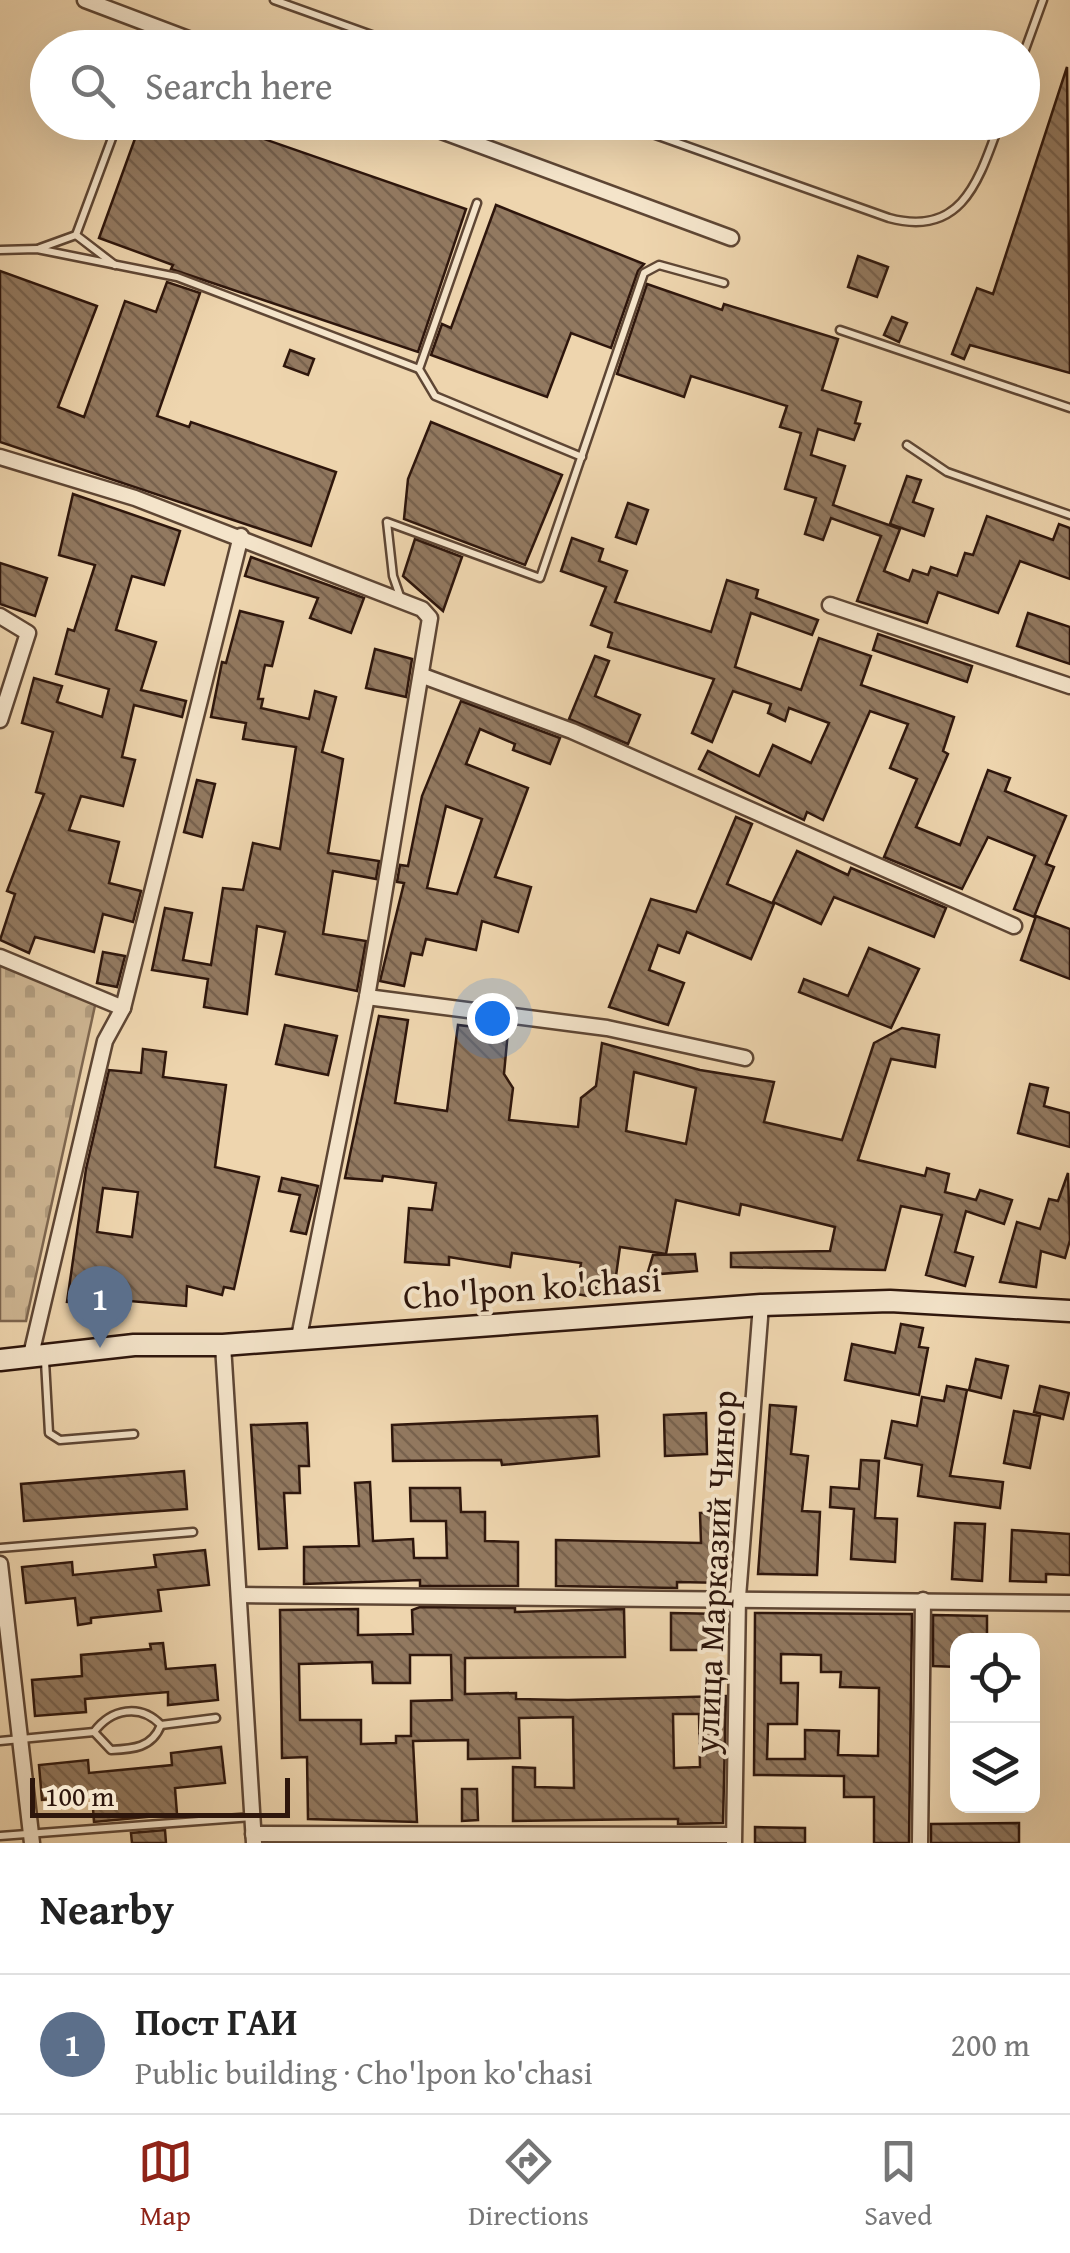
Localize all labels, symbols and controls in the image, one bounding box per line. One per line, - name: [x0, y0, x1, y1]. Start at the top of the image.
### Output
- search box: [30, 30, 1040, 140]
- text: Search here: [145, 57, 333, 113]
- icon: search: [65, 58, 120, 113]
- your location: [467, 993, 518, 1044]
- street label: Cho'lpon ko'chasi: [401, 1253, 663, 1322]
- pin: 1: [68, 1266, 132, 1348]
- street label: улица Марказий Чинор: [679, 1389, 749, 1756]
- map controls: [950, 1633, 1040, 1813]
- button: locate: [950, 1633, 1040, 1723]
- button: layers: [950, 1723, 1040, 1813]
- scale bar: [30, 1773, 290, 1818]
- text: 100 m: [45, 1775, 114, 1816]
- text: Nearby: [40, 1878, 174, 1939]
- text: Пост ГАИ: [135, 1993, 298, 2049]
- text: 1: [64, 2021, 81, 2068]
- text: 200 m: [951, 2021, 1030, 2068]
- text: Public building · Cho'lpon ko'chasi: [135, 2049, 593, 2096]
- tab: Map: [138, 2134, 193, 2235]
- tab: Directions: [468, 2134, 589, 2235]
- tab: Saved: [864, 2134, 932, 2235]

